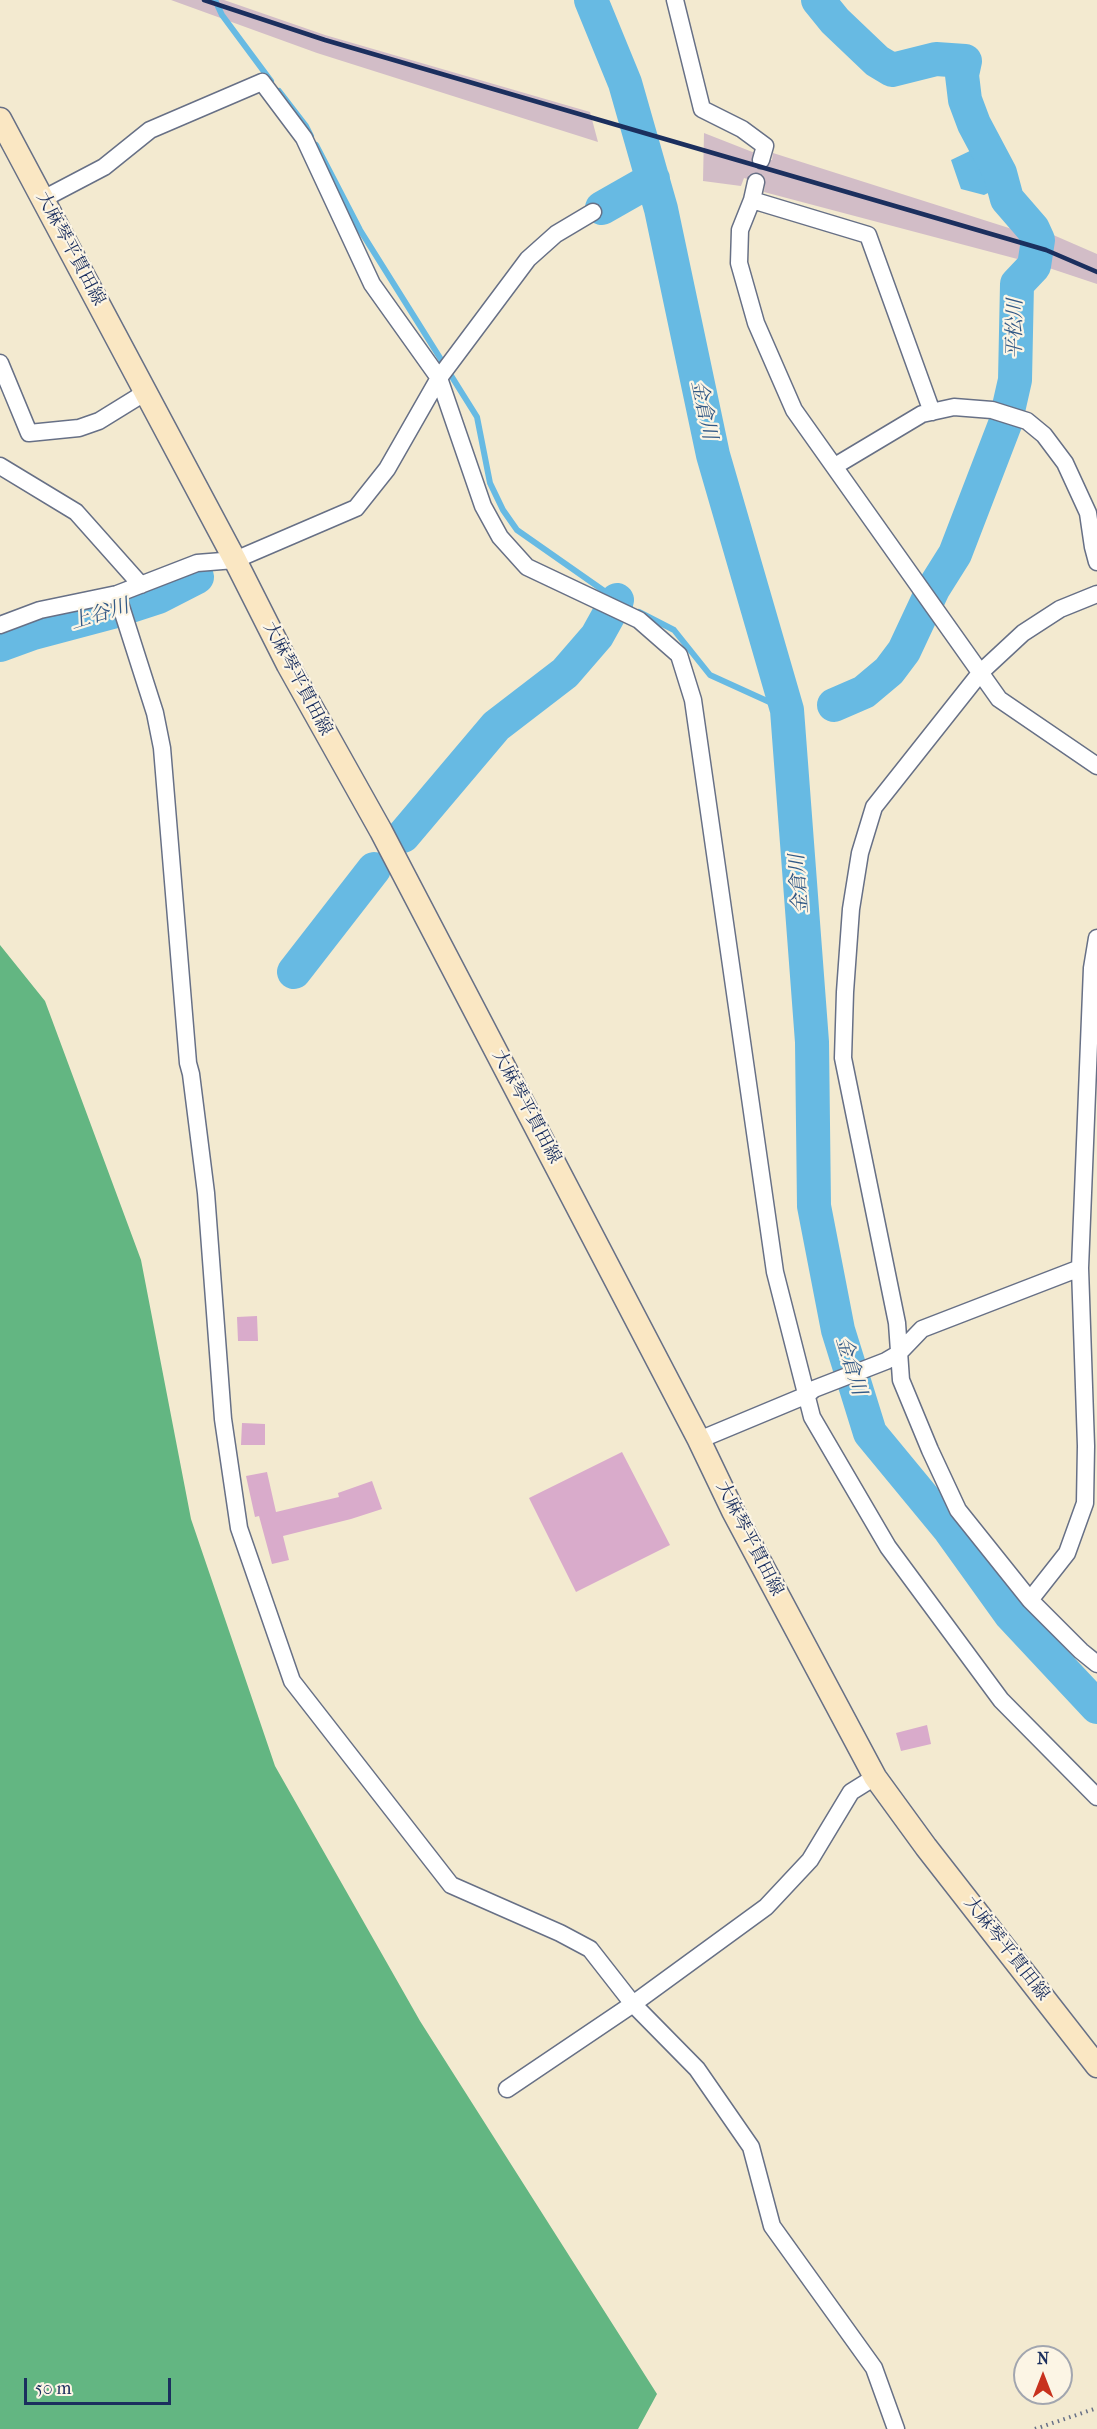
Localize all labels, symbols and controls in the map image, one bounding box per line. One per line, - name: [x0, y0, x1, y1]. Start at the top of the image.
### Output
- street label: 大麻琴平貫田線: [31, 188, 109, 310]
- water label: 平松川: [1003, 299, 1029, 359]
- water label: 金倉川: [685, 378, 721, 442]
- water label: 上谷川: [68, 595, 132, 635]
- street label: 大麻琴平貫田線: [258, 618, 336, 740]
- water label: 金倉川: [786, 853, 814, 915]
- street label: 大麻琴平貫田線: [487, 1046, 565, 1168]
- water label: 金倉川: [830, 1334, 870, 1398]
- street label: 大麻琴平貫田線: [711, 1478, 787, 1600]
- street label: 大麻琴平貫田線: [959, 1893, 1053, 2005]
- north arrow: [1013, 2345, 1073, 2405]
- text: N: [1037, 2349, 1049, 2368]
- scale bar: [27, 2366, 174, 2404]
- text: 50 m: [35, 2378, 71, 2399]

